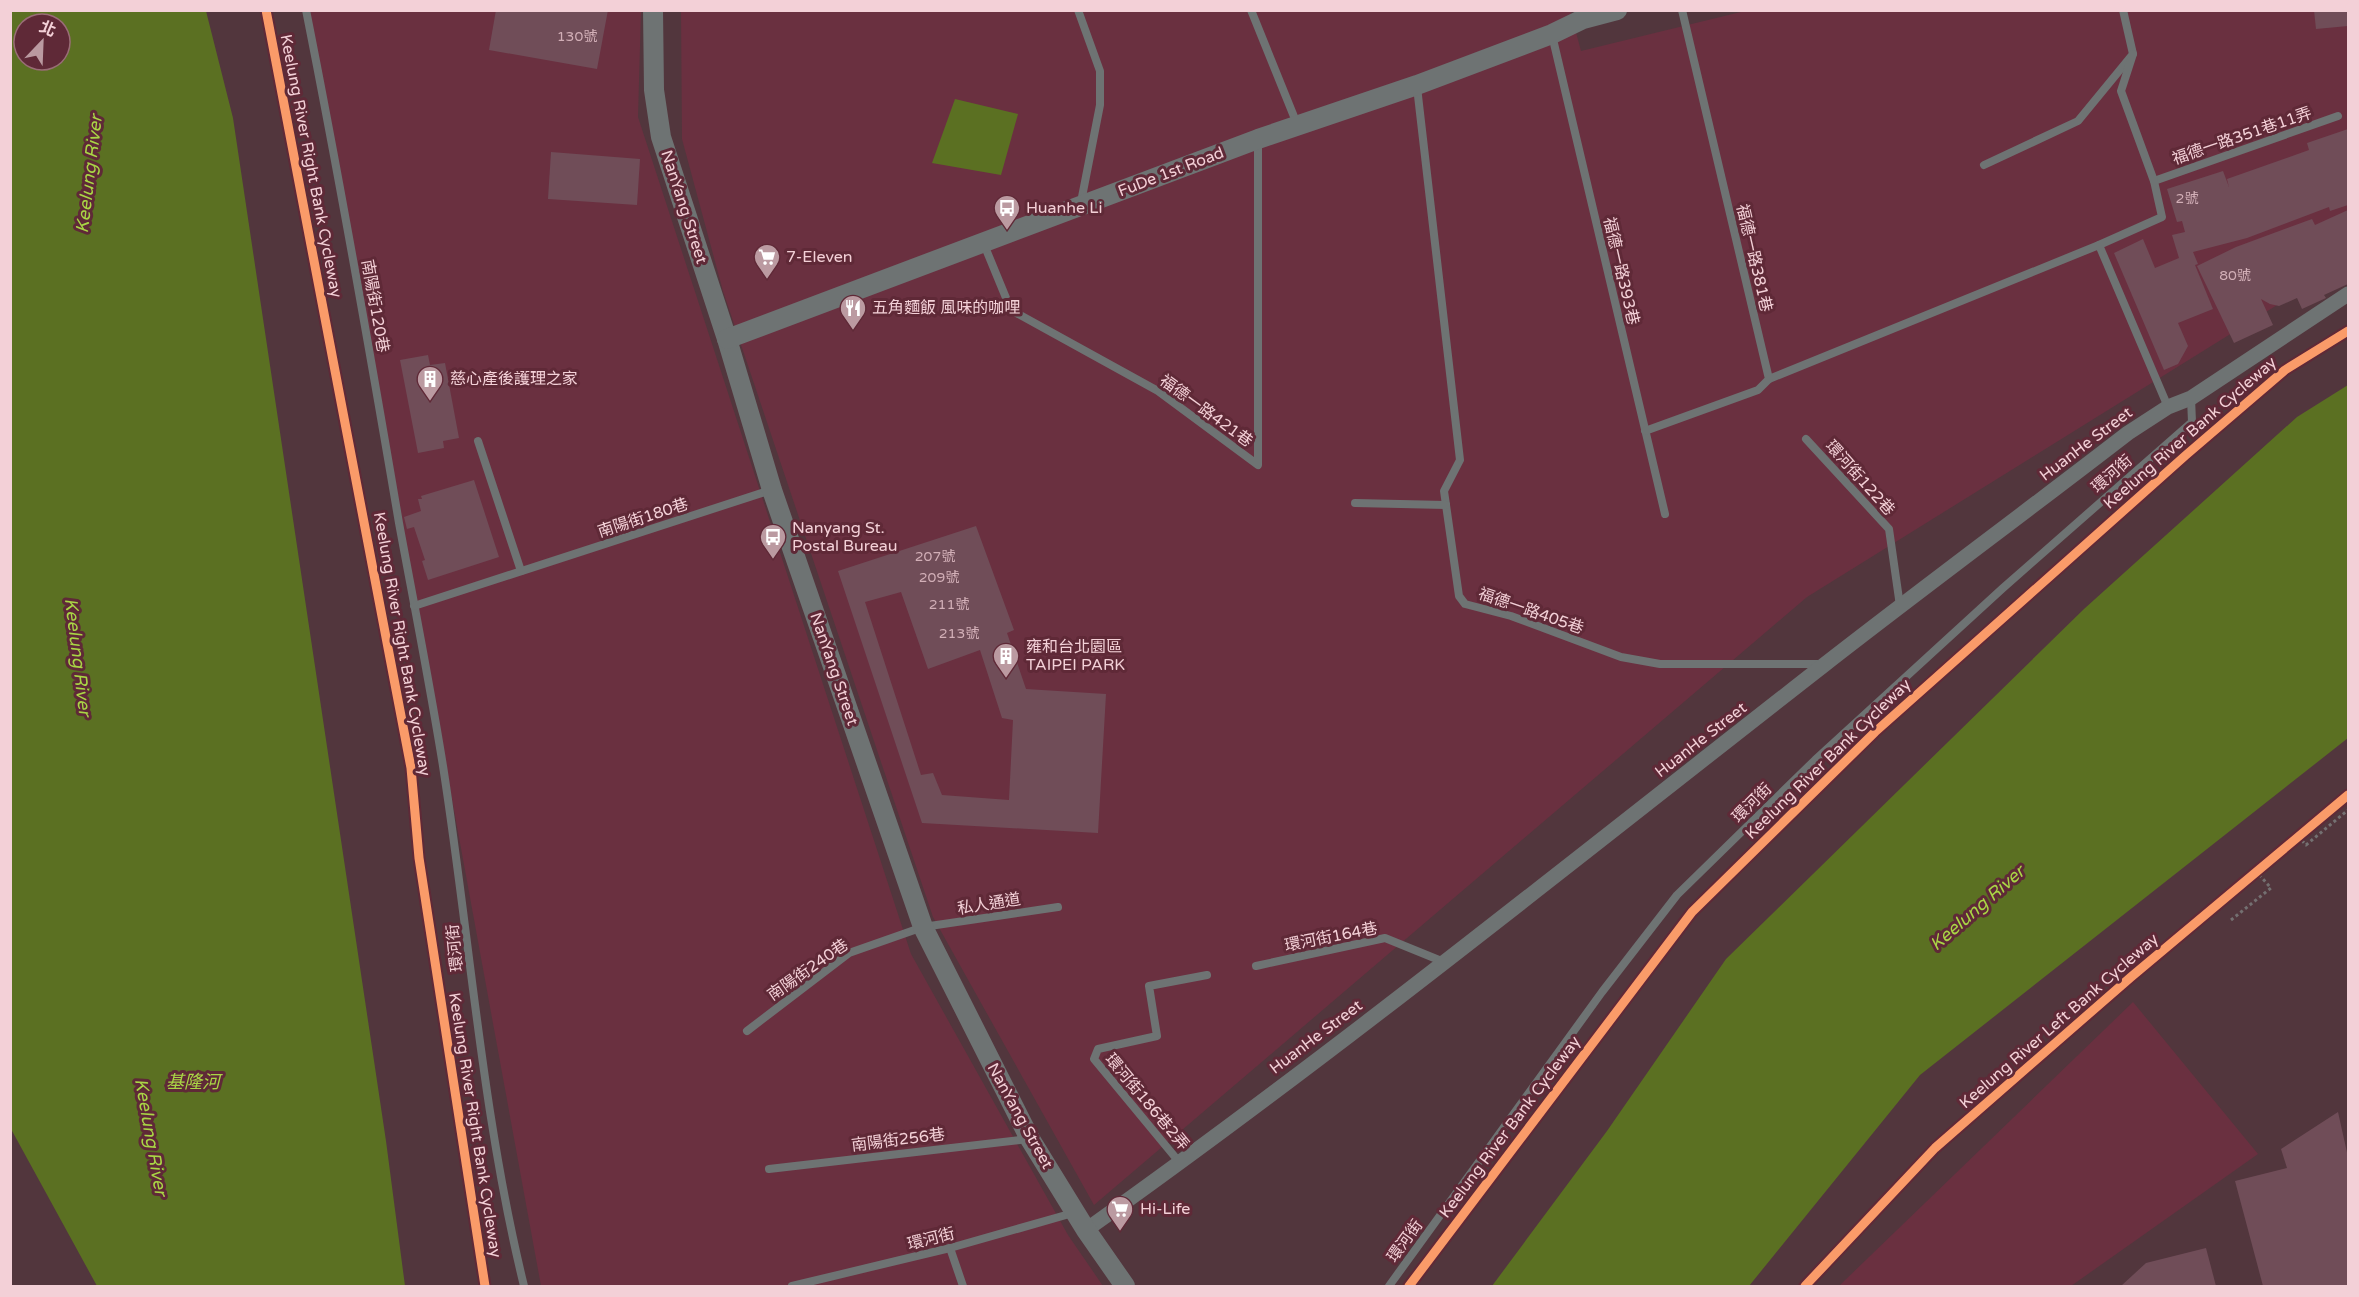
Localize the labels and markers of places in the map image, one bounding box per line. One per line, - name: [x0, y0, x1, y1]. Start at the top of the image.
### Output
- bus stop icon: Huanhe Li: [992, 193, 1022, 231]
- place label: Huanhe Li: [1026, 198, 1103, 218]
- supermarket icon: 7-Eleven: [752, 242, 782, 280]
- place label: 7-Eleven: [786, 247, 853, 267]
- restaurant icon: 五角麵飯 風味的咖哩: [838, 293, 868, 331]
- place label: 五角麵飯 風味的咖哩: [872, 298, 1020, 318]
- building icon: 慈心產後護理之家: [415, 364, 445, 402]
- place label: 慈心產後護理之家: [450, 369, 578, 389]
- place label: Nanyang St. Postal Bureau: [792, 518, 897, 556]
- bus stop icon: Nanyang St. Postal Bureau: [758, 522, 788, 560]
- place label: 雍和台北園區 TAIPEI PARK: [1026, 637, 1125, 675]
- building icon: 雍和台北園區 TAIPEI PARK: [991, 641, 1021, 679]
- supermarket icon: Hi-Life: [1105, 1194, 1135, 1232]
- place label: Hi-Life: [1140, 1199, 1190, 1219]

